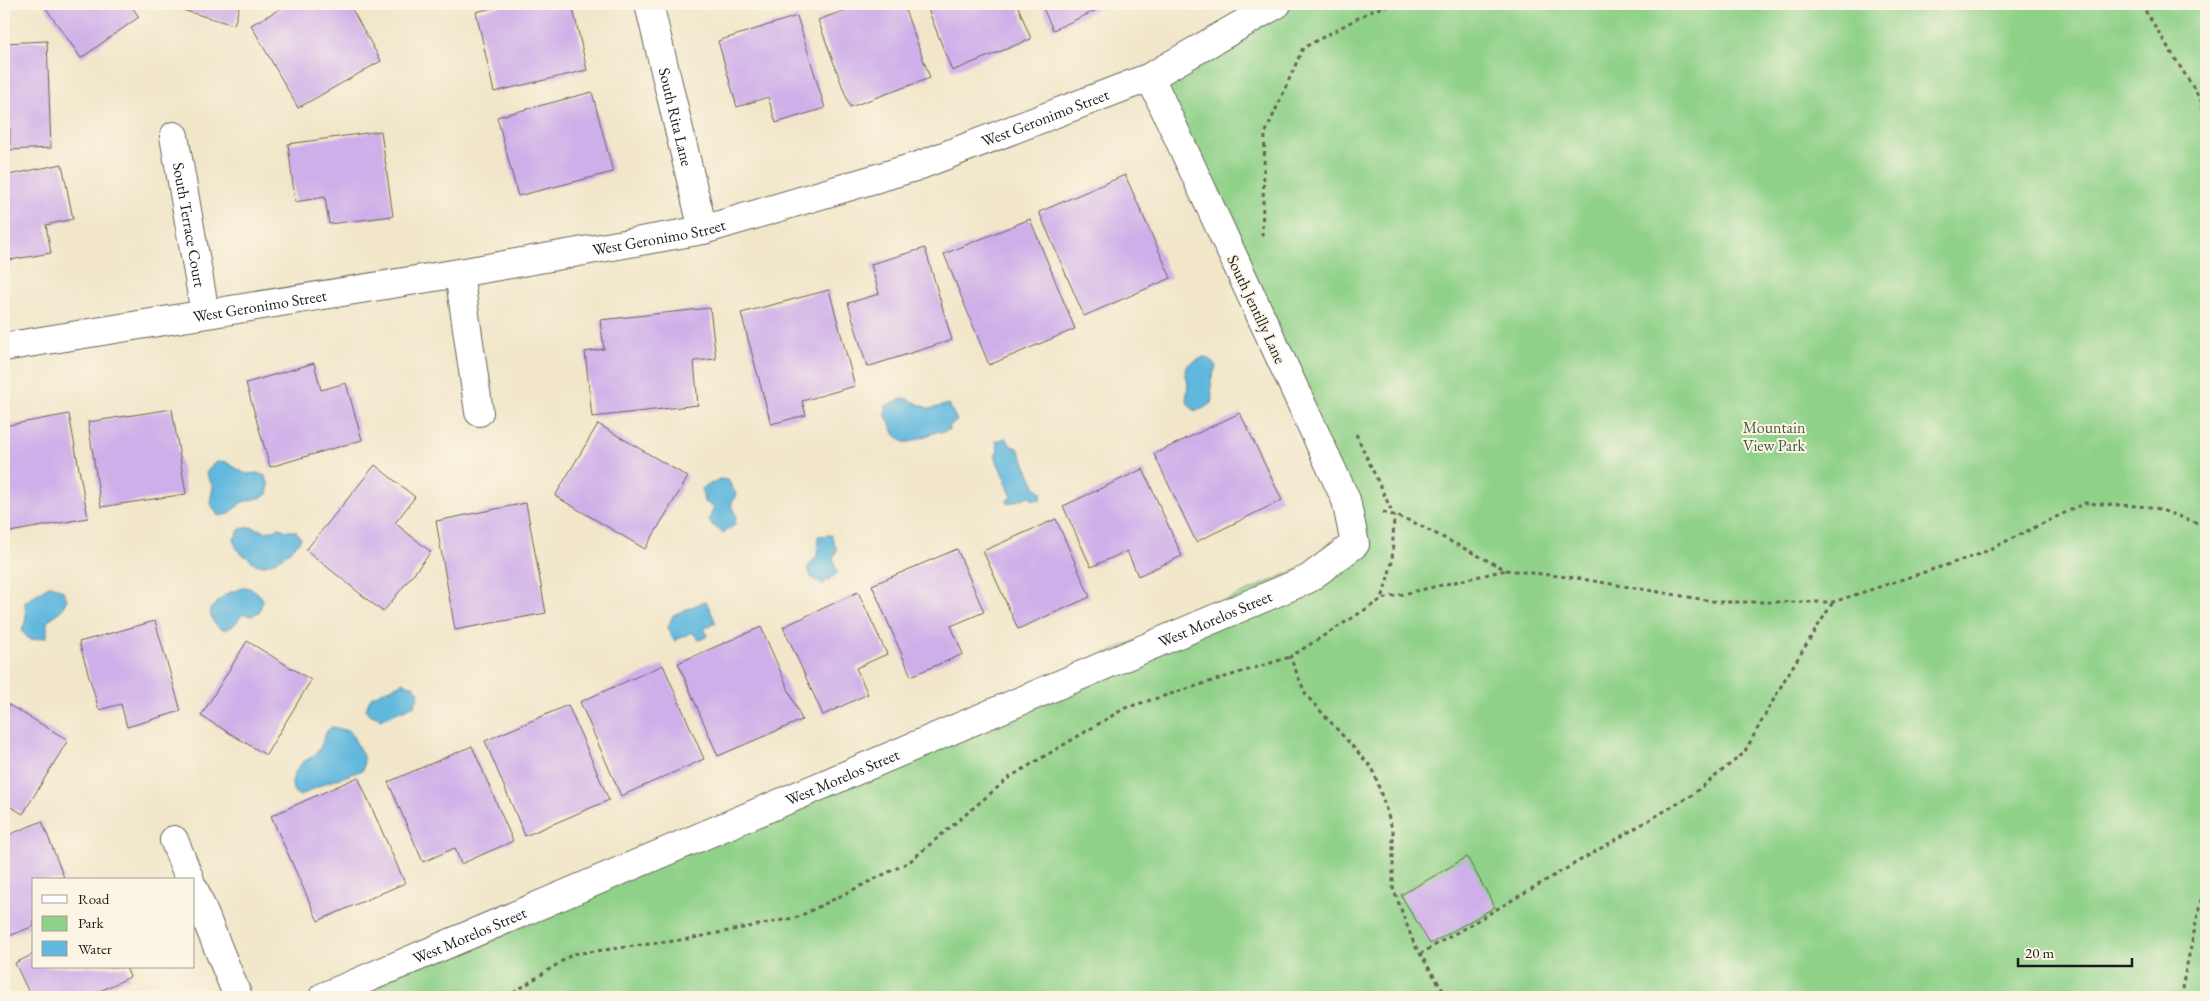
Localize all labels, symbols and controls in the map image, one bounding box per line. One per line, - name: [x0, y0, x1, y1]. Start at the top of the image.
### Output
- street label: South Rita Lane: [654, 66, 697, 168]
- street label: West Geronimo Street: [978, 84, 1112, 152]
- street label: South Terrace Court: [168, 161, 210, 289]
- street label: West Geronimo Street: [591, 214, 728, 260]
- street label: South Jentilly Lane: [1222, 251, 1291, 367]
- street label: West Geronimo Street: [191, 285, 328, 327]
- park label: Mountain View Park: [1743, 417, 1806, 456]
- street label: West Morelos Street: [1155, 585, 1275, 652]
- street label: West Morelos Street: [782, 744, 903, 811]
- legend: [32, 878, 195, 968]
- text: Road: [78, 889, 110, 908]
- street label: West Morelos Street: [409, 902, 530, 969]
- text: Park: [78, 913, 105, 932]
- scale bar: [2018, 936, 2131, 968]
- text: Water: [78, 939, 112, 958]
- text: 20 m: [2025, 943, 2054, 962]

